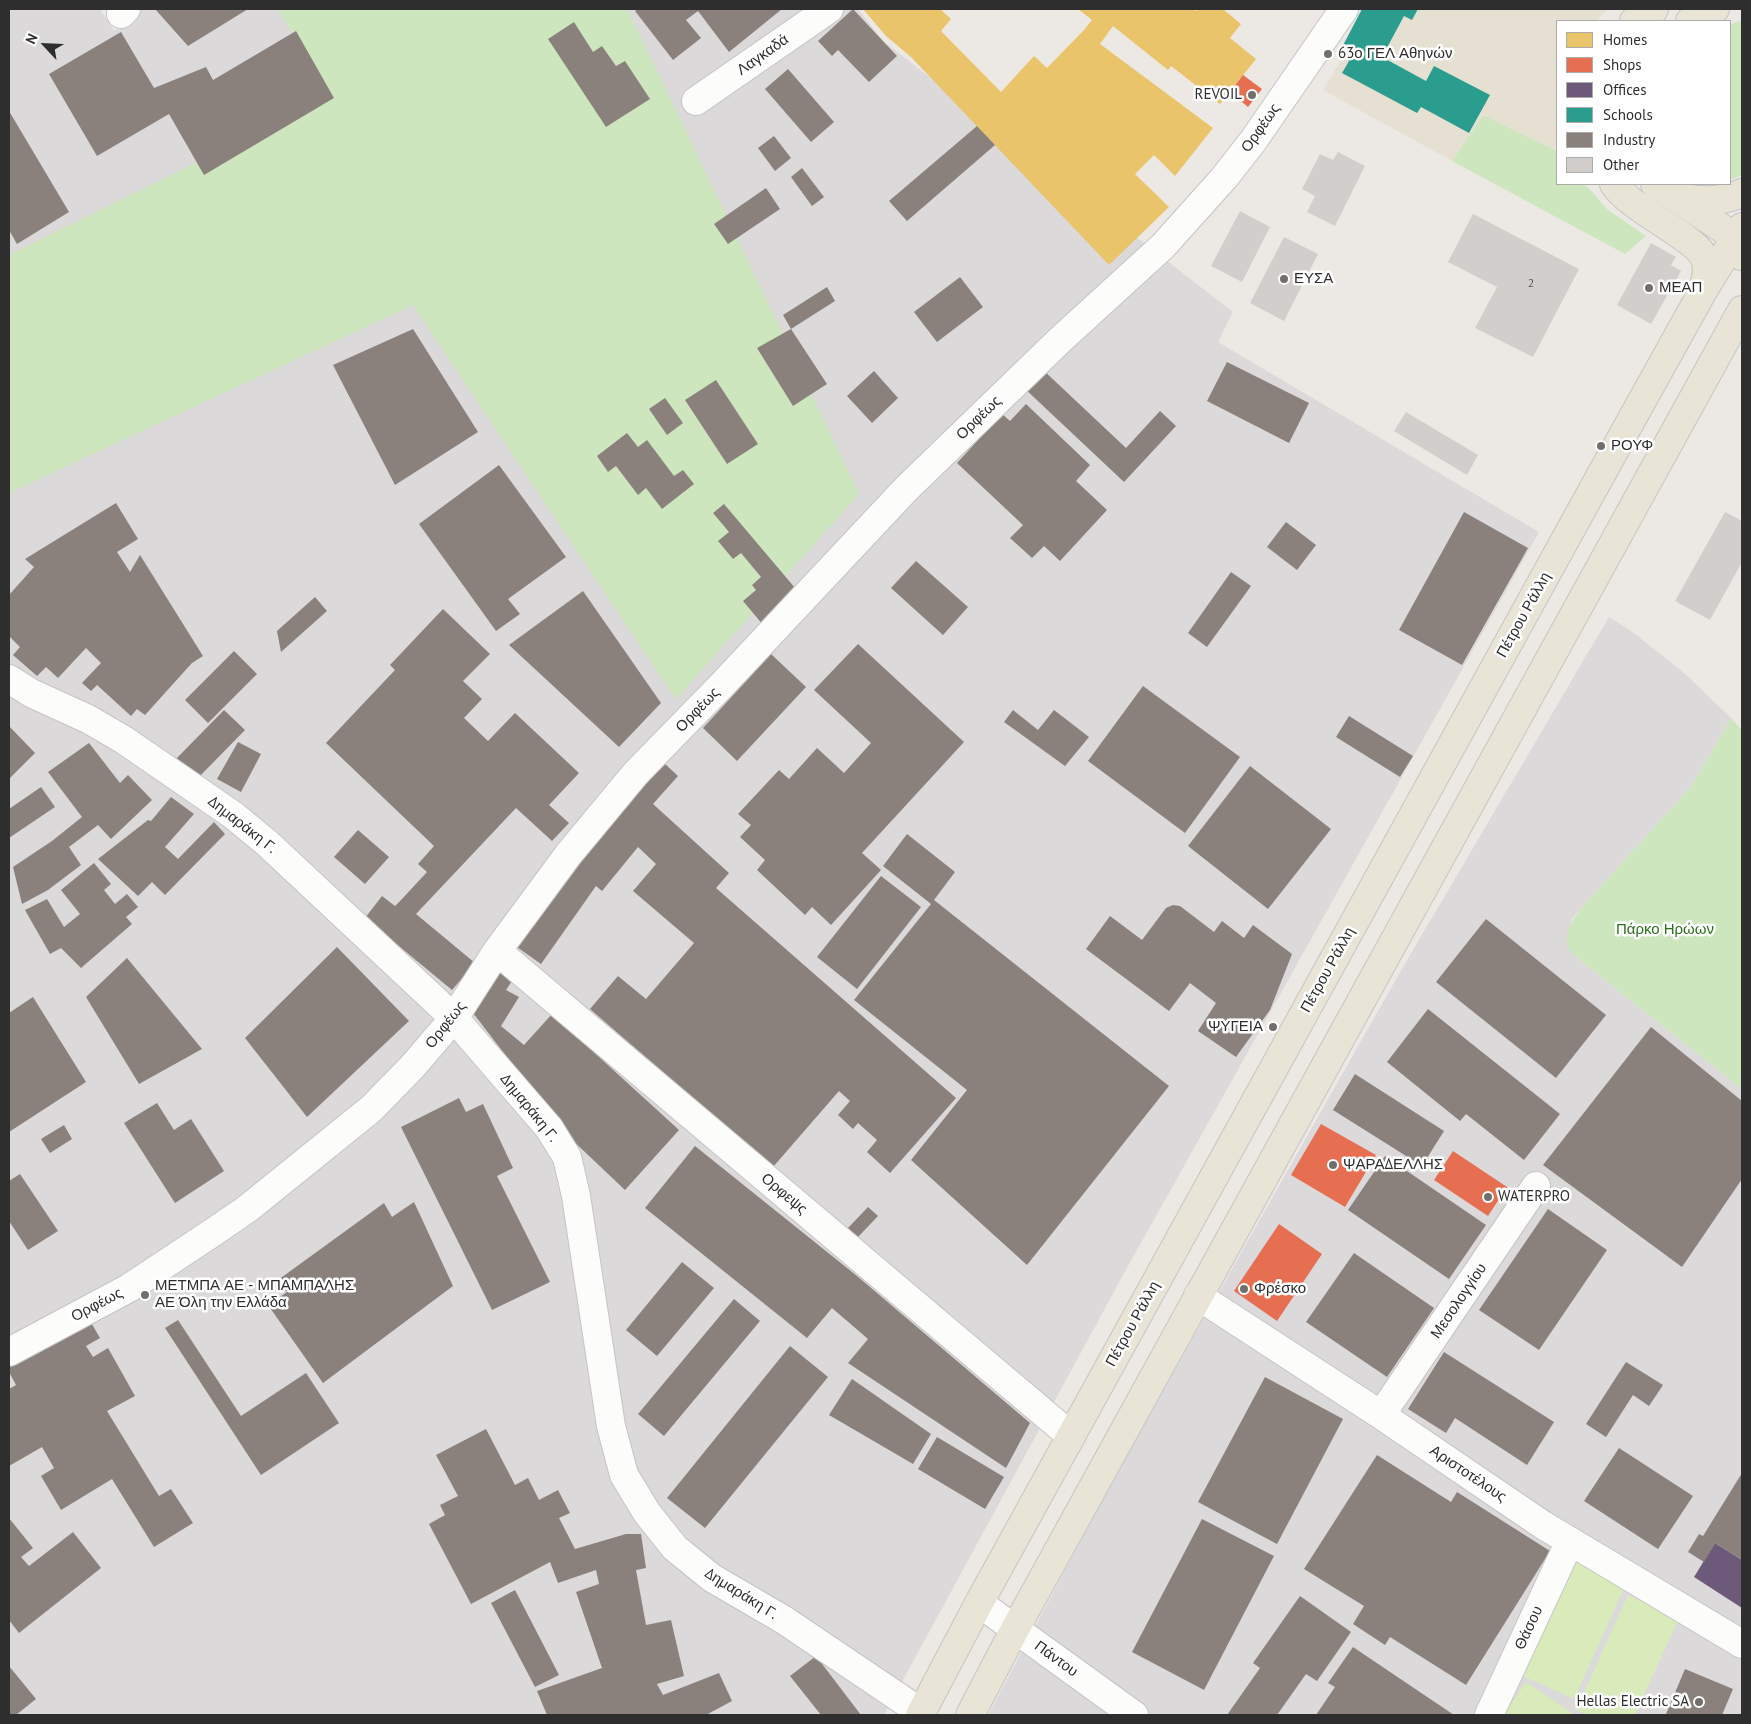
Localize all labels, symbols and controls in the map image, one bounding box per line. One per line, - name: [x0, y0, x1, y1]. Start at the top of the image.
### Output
- north arrow: [20, 20, 70, 70]
- legend: [1556, 20, 1731, 185]
- text: Homes: [1603, 30, 1647, 49]
- text: N: [21, 31, 42, 47]
- street label: Λαγκαδά: [734, 31, 792, 79]
- place label: 63ο ΓΕΛ Αθηνών: [1338, 45, 1452, 63]
- marker: 63ο ΓΕΛ Αθηνών: [1322, 48, 1334, 60]
- text: Shops: [1603, 55, 1642, 74]
- text: Offices: [1603, 80, 1647, 99]
- place label: REVOIL: [1195, 86, 1242, 104]
- marker: REVOIL: [1246, 89, 1258, 101]
- street label: Ορφέως: [1238, 100, 1284, 156]
- text: Schools: [1603, 105, 1653, 124]
- text: Industry: [1603, 130, 1655, 149]
- text: Other: [1603, 155, 1639, 174]
- place label: ΕΥΣΑ: [1294, 270, 1333, 288]
- marker: ΕΥΣΑ: [1278, 273, 1290, 285]
- house number: 2: [1528, 277, 1534, 291]
- place label: ΜΕΑΠ: [1659, 279, 1702, 297]
- marker: ΜΕΑΠ: [1643, 282, 1655, 294]
- street label: Ορφέως: [953, 392, 1005, 444]
- place label: ΡΟΥΦ: [1611, 437, 1653, 455]
- marker: ΡΟΥΦ: [1595, 440, 1607, 452]
- street label: Πέτρου Ράλλη: [1493, 569, 1555, 661]
- street label: Ορφέως: [672, 684, 724, 736]
- street label: Δημαράκη Γ.: [204, 793, 280, 857]
- park label: Πάρκο Ηρώων: [1616, 921, 1714, 939]
- street label: Πέτρου Ράλλη: [1297, 924, 1359, 1016]
- street label: Ορφέως: [422, 998, 470, 1052]
- place label: ΨΥΓΕΙΑ: [1208, 1018, 1263, 1036]
- marker: ΨΥΓΕΙΑ: [1267, 1021, 1279, 1033]
- street label: Δημαράκη Γ.: [496, 1070, 562, 1146]
- place label: ΨΑΡΑΔΕΛΛΗΣ: [1343, 1156, 1443, 1174]
- marker: ΨΑΡΑΔΕΛΛΗΣ: [1327, 1159, 1339, 1171]
- street label: Ορφεψς: [757, 1170, 811, 1218]
- place label: WATERPRO: [1498, 1188, 1570, 1206]
- marker: WATERPRO: [1482, 1191, 1494, 1203]
- street label: Μεσολογγίου: [1427, 1260, 1491, 1342]
- place label: ΜΕΤΜΠΑ ΑΕ - ΜΠΑΜΠΑΛΗΣ ΑΕ Όλη την Ελλάδα: [155, 1277, 354, 1312]
- street label: Πέτρου Ράλλη: [1102, 1278, 1164, 1370]
- place label: Φρέσκο: [1254, 1280, 1306, 1298]
- marker: Φρέσκο: [1238, 1283, 1250, 1295]
- street label: Ορφέως: [68, 1284, 126, 1326]
- marker: ΜΕΤΜΠΑ ΑΕ - ΜΠΑΜΠΑΛΗΣ ΑΕ Όλη την Ελλάδα: [139, 1289, 151, 1301]
- street label: Αριστοτέλους: [1426, 1442, 1510, 1506]
- street label: Δημαράκη Γ.: [701, 1565, 781, 1623]
- street label: Θάσου: [1511, 1603, 1547, 1653]
- street label: Πάντου: [1031, 1637, 1081, 1681]
- place label: Hellas Electric SA: [1576, 1693, 1689, 1711]
- marker: Hellas Electric SA: [1693, 1696, 1705, 1708]

